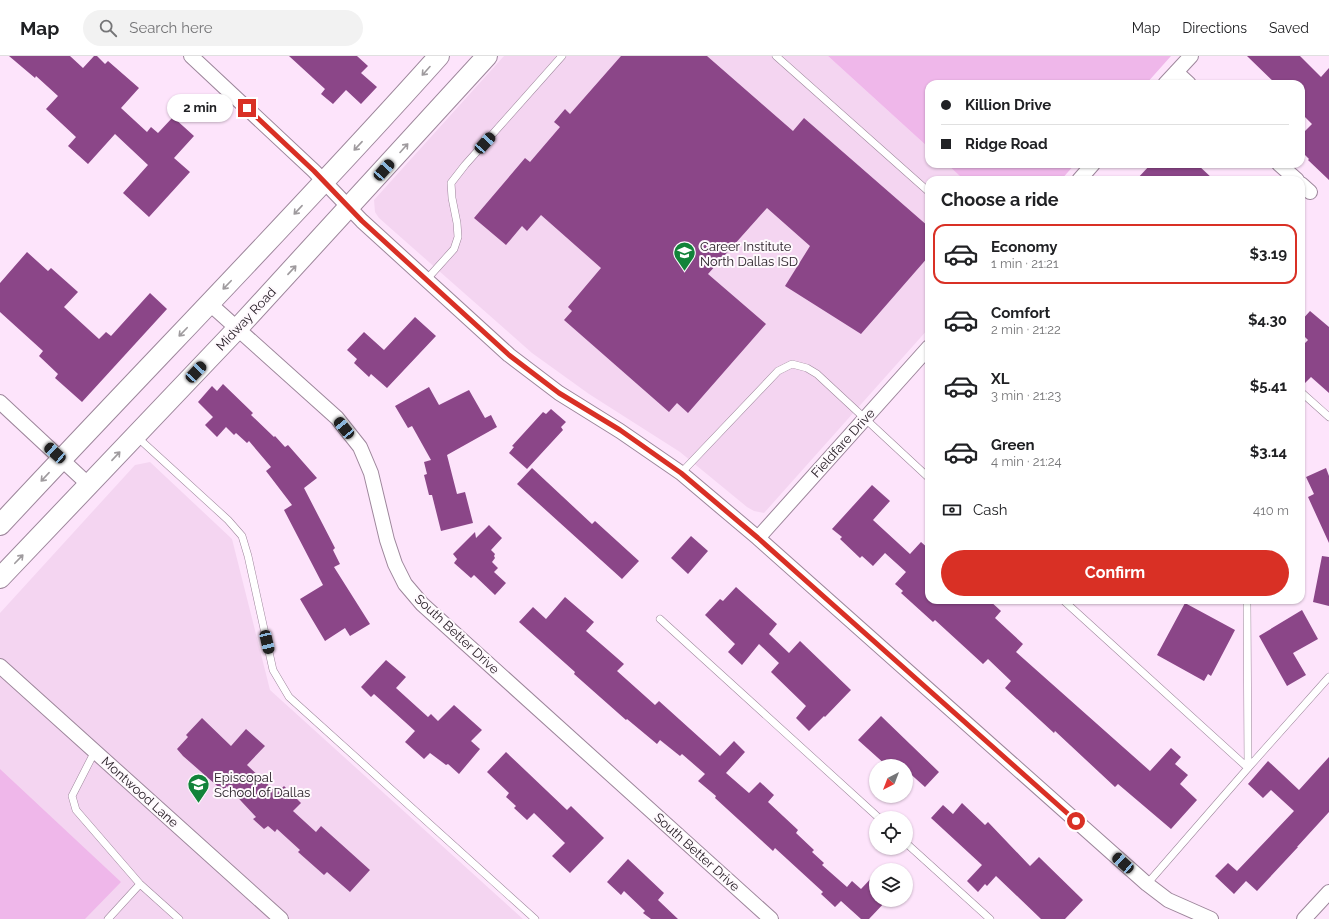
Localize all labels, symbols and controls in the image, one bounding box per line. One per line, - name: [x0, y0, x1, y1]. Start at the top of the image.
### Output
- search box: [83, 10, 363, 46]
- text: Map: [20, 17, 59, 39]
- icon: search: [97, 17, 119, 39]
- text: Search here: [129, 19, 213, 37]
- text: Map: [1132, 20, 1160, 36]
- text: Directions: [1182, 20, 1247, 36]
- text: Saved: [1269, 20, 1309, 36]
- one-way arrow: [421, 66, 431, 76]
- callout: 2 min: [167, 94, 233, 122]
- text: Killion Drive: [965, 96, 1051, 114]
- route end: [238, 99, 256, 117]
- text: 2 min: [183, 100, 217, 115]
- car: [473, 130, 497, 156]
- text: Ridge Road: [965, 135, 1048, 153]
- one-way arrow: [353, 141, 362, 151]
- one-way arrow: [399, 142, 408, 153]
- car: [372, 157, 396, 183]
- text: Choose a ride: [941, 189, 1059, 210]
- one-way arrow: [293, 205, 302, 215]
- icon: car: [943, 236, 979, 272]
- text: Economy: [991, 238, 1058, 256]
- place label: Career Institute North Dallas ISD: [700, 239, 798, 269]
- school or university icon: Career Institute North Dallas ISD: [672, 240, 698, 273]
- text: $3.19: [1250, 245, 1287, 263]
- text: 1 min · 21:21: [991, 256, 1058, 271]
- one-way arrow: [287, 265, 297, 275]
- one-way arrow: [223, 280, 232, 290]
- street label: Midway Road: [213, 284, 279, 354]
- icon: car: [943, 302, 979, 338]
- text: Comfort: [991, 304, 1050, 322]
- text: $4.30: [1248, 311, 1287, 329]
- text: 2 min · 21:22: [991, 322, 1061, 337]
- one-way arrow: [178, 327, 188, 337]
- car: [183, 359, 209, 385]
- icon: car: [943, 368, 979, 404]
- text: XL: [991, 370, 1009, 388]
- text: $5.41: [1250, 377, 1287, 395]
- text: 3 min · 21:23: [991, 388, 1061, 403]
- street label: Fieldfare Drive: [808, 405, 878, 480]
- car: [332, 415, 356, 441]
- icon: car: [943, 434, 979, 470]
- text: Green: [991, 436, 1035, 454]
- car: [42, 441, 68, 465]
- text: $3.14: [1250, 443, 1287, 461]
- one-way arrow: [112, 451, 121, 461]
- text: 4 min · 21:24: [991, 454, 1062, 469]
- one-way arrow: [40, 472, 50, 482]
- icon: cash: [941, 499, 963, 521]
- text: Cash: [973, 501, 1007, 519]
- text: 410 m: [1253, 503, 1289, 518]
- button: Confirm: [941, 550, 1289, 596]
- one-way arrow: [14, 554, 23, 564]
- street label: South Better Drive: [412, 591, 502, 677]
- car: [258, 629, 276, 655]
- street label: Montwood Lane: [99, 754, 182, 831]
- north arrow: [869, 759, 913, 803]
- map controls: [869, 759, 913, 907]
- place label: Episcopal School of Dallas: [214, 770, 310, 800]
- school or university icon: Episcopal School of Dallas: [185, 771, 211, 804]
- street label: South Better Drive: [651, 810, 743, 895]
- button: locate: [869, 811, 913, 855]
- route start: [1067, 812, 1085, 830]
- car: [1110, 851, 1136, 875]
- button: layers: [869, 863, 913, 907]

